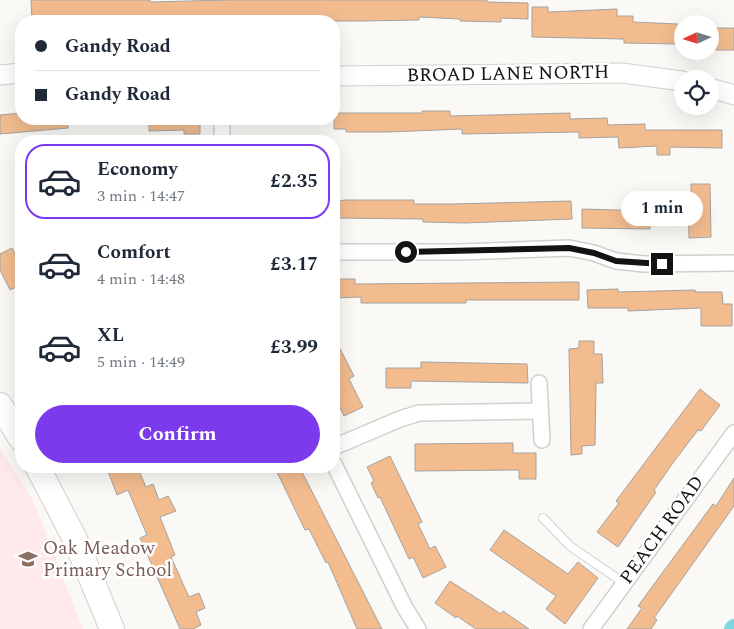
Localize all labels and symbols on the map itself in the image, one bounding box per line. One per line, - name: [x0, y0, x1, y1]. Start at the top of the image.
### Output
- north arrow: [674, 15, 719, 60]
- street label: BROAD LANE NORTH: [406, 58, 610, 90]
- callout: 1 min: [621, 192, 703, 226]
- route start: [395, 241, 417, 263]
- route end: [651, 253, 673, 275]
- street label: PEACH ROAD: [613, 470, 711, 590]
- place label: Oak Meadow Primary School: [43, 534, 172, 585]
- school or university icon: Oak Meadow Primary School: [17, 548, 39, 570]

